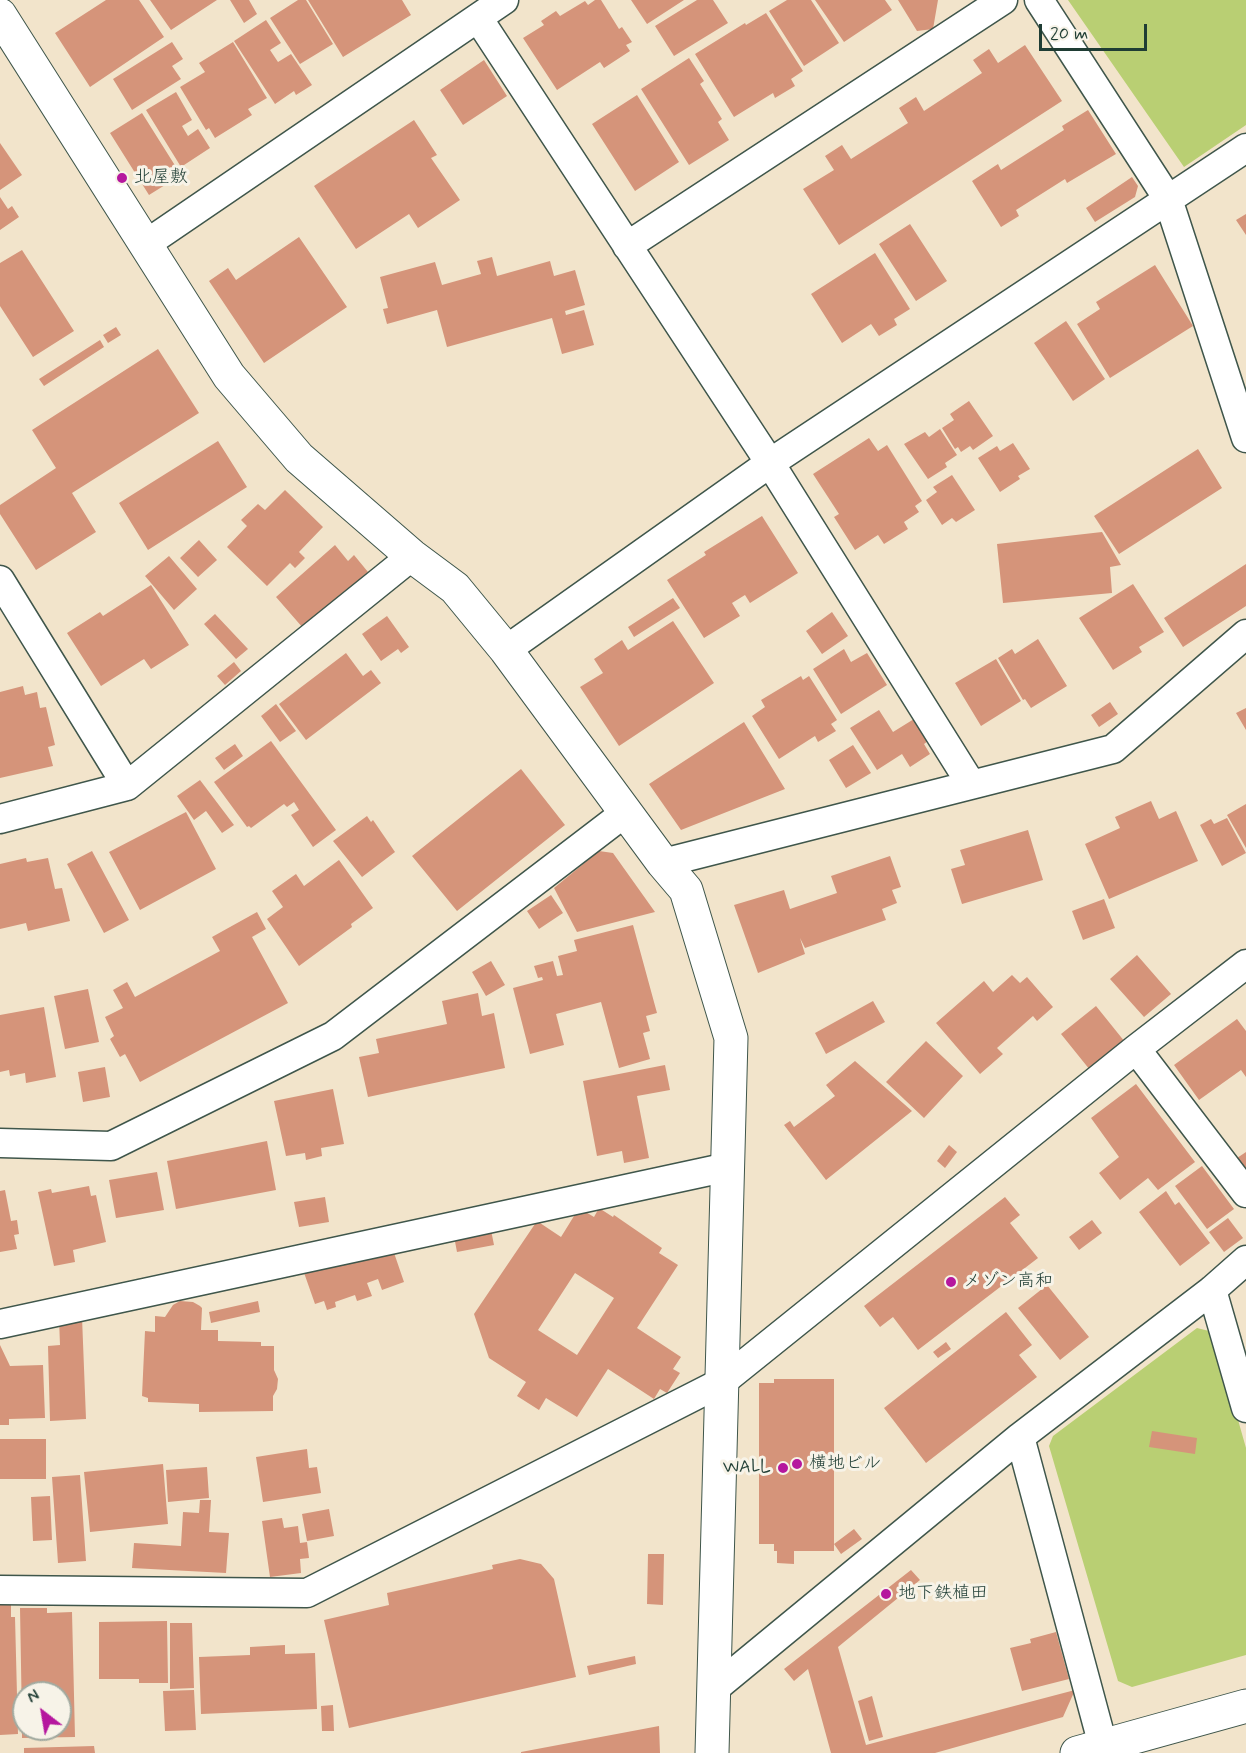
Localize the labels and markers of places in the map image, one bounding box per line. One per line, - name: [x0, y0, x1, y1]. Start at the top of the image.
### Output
- place label: 北屋敷: [134, 167, 188, 189]
- marker: 北屋敷: [115, 171, 129, 185]
- place label: メゾン高和: [963, 1271, 1053, 1293]
- marker: メゾン高和: [944, 1275, 958, 1289]
- place label: 横地ビル: [809, 1453, 881, 1475]
- place label: WALL: [723, 1457, 771, 1479]
- marker: 横地ビル: [790, 1457, 804, 1471]
- marker: WALL: [776, 1461, 790, 1475]
- place label: 地下鉄植田: [898, 1583, 988, 1605]
- marker: 地下鉄植田: [879, 1587, 893, 1601]

